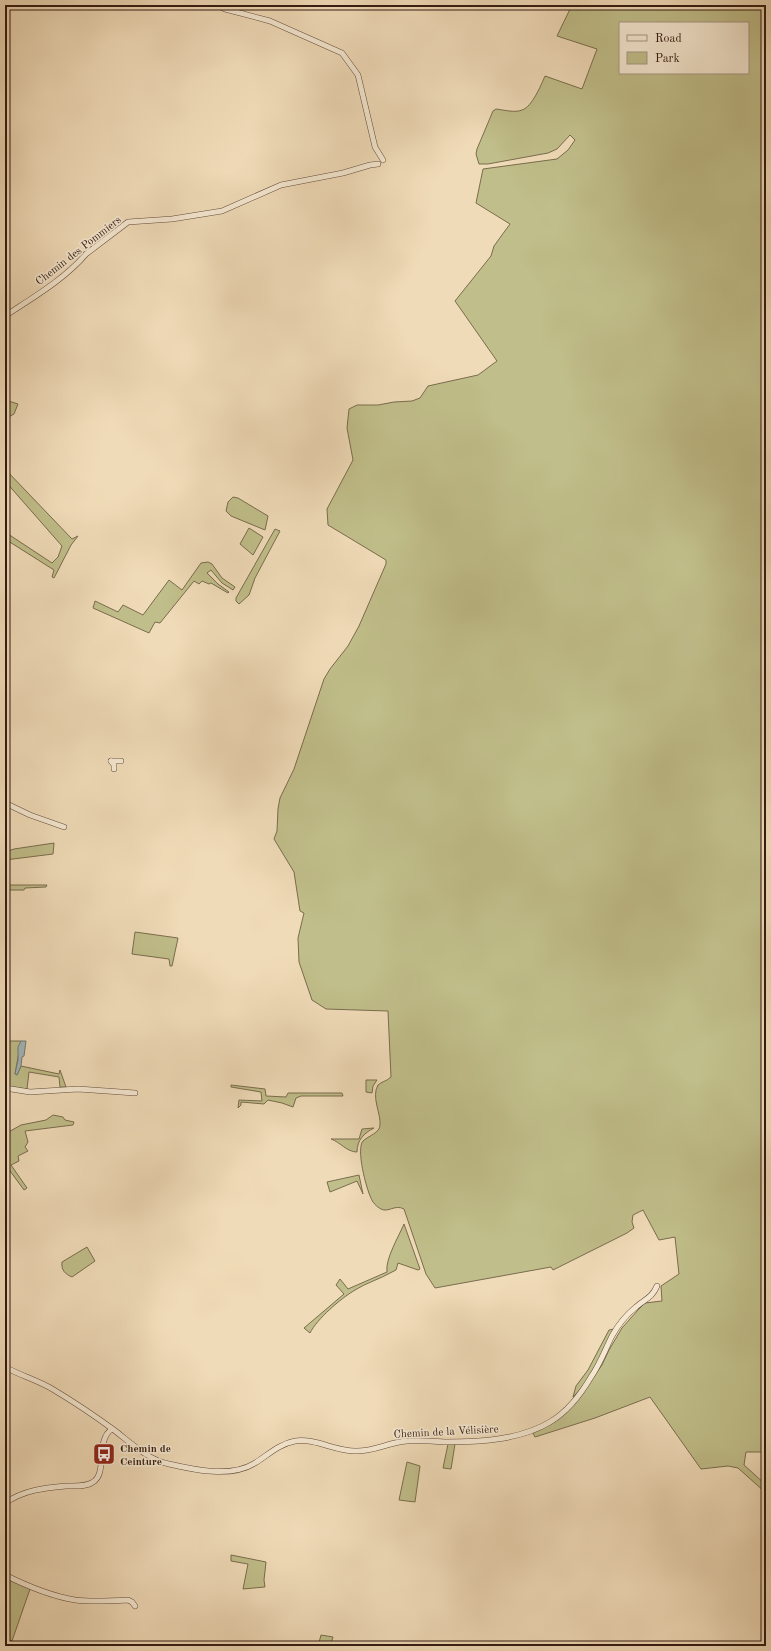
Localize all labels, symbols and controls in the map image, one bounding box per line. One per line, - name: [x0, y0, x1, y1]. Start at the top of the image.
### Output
- legend: [619, 22, 749, 74]
- text: Road: [655, 33, 682, 45]
- text: Park: [655, 53, 680, 65]
- street label: Chemin des Pommiers: [34, 214, 124, 288]
- street label: Chemin de la Vélisière: [393, 1424, 499, 1441]
- bus stop icon: Chemin de Ceinture: [91, 1441, 117, 1467]
- place label: Chemin de Ceinture: [120, 1444, 171, 1468]

